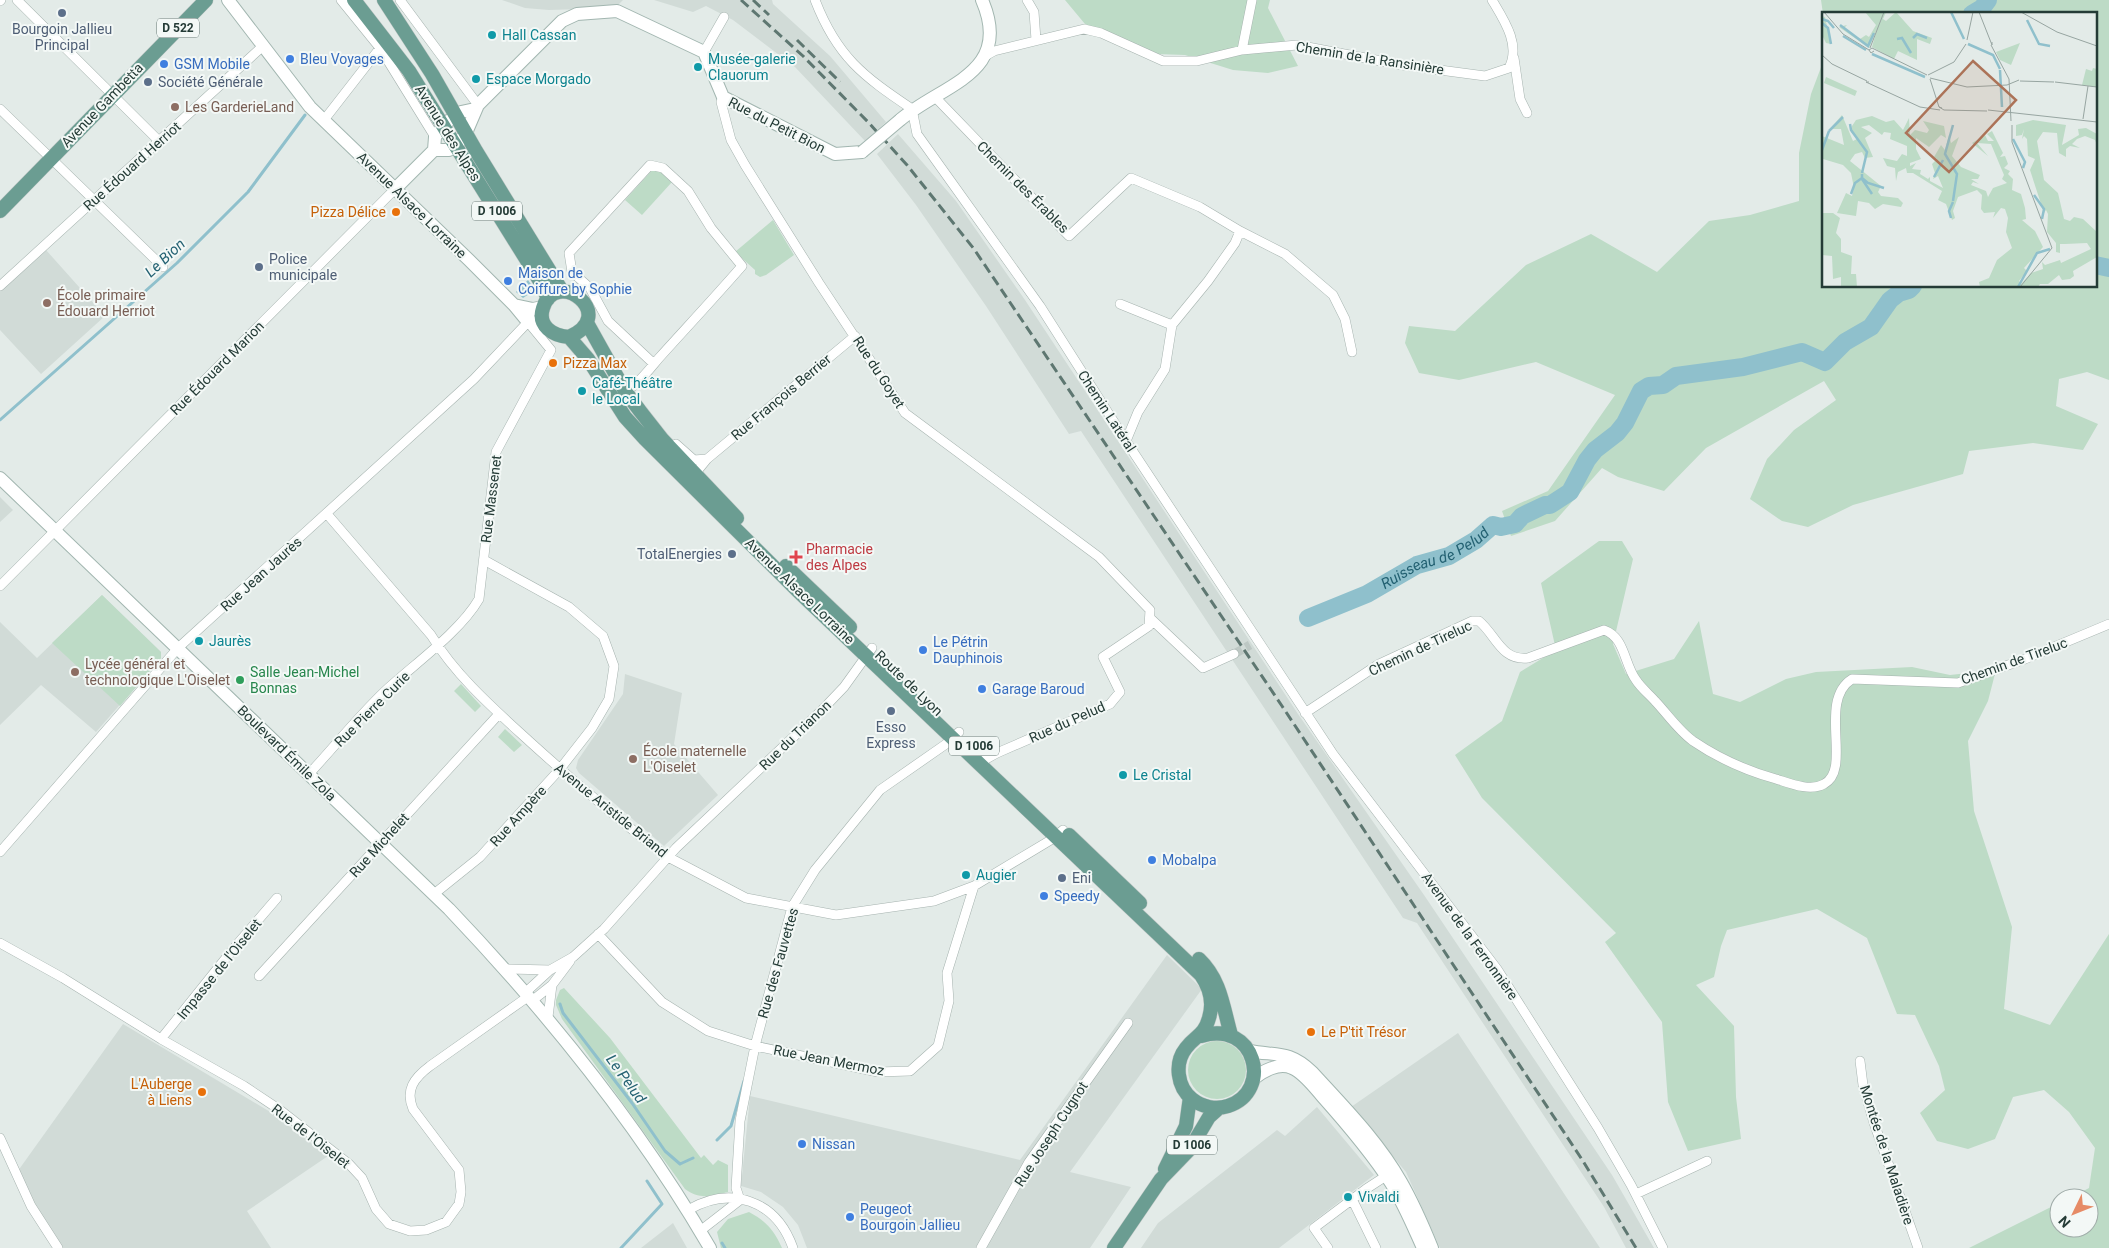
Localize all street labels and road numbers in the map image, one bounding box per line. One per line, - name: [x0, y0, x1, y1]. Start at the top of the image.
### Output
- road number: D 522: [157, 18, 199, 38]
- street label: Chemin de la Ransinière: [1295, 38, 1445, 78]
- street label: Avenue Gambetta: [58, 60, 146, 150]
- street label: Avenue des Alpes: [412, 82, 484, 184]
- street label: Rue du Petit Bion: [726, 94, 828, 156]
- street label: Rue Édouard Herriot: [79, 117, 184, 214]
- street label: Chemin des Érables: [974, 137, 1073, 236]
- street label: Avenue Alsace Lorraine: [354, 149, 470, 261]
- road number: D 1006: [472, 202, 522, 220]
- street label: Rue Édouard Marion: [166, 317, 267, 418]
- street label: Rue du Goyet: [850, 333, 908, 411]
- street label: Rue François Berrier: [728, 350, 834, 443]
- street label: Chemin Latéral: [1075, 367, 1139, 455]
- street label: Rue Massenet: [478, 454, 504, 544]
- street label: Rue Jean Jaurès: [217, 533, 305, 615]
- street label: Avenue Alsace Lorraine: [742, 535, 858, 647]
- street label: Chemin de Tireluc: [1366, 617, 1474, 679]
- street label: Chemin de Tireluc: [1959, 634, 2069, 688]
- street label: Route de Lyon: [872, 647, 946, 719]
- street label: Rue Pierre Curie: [331, 668, 413, 750]
- street label: Rue du Trianon: [756, 697, 834, 773]
- street label: Rue du Pelud: [1027, 698, 1107, 746]
- street label: Boulevard Émile Zola: [234, 701, 340, 804]
- road number: D 1006: [949, 736, 999, 756]
- street label: Avenue Aristide Briand: [551, 760, 671, 860]
- street label: Rue Ampère: [487, 782, 549, 850]
- street label: Rue Michelet: [346, 809, 412, 880]
- street label: Avenue de la Ferronnière: [1418, 869, 1522, 1003]
- street label: Rue des Fauvettes: [755, 906, 801, 1020]
- street label: Impasse de l'Oiselet: [174, 915, 265, 1022]
- street label: Rue Jean Mermoz: [772, 1041, 886, 1079]
- street label: Rue Joseph Cugnot: [1011, 1078, 1091, 1189]
- street label: Montée de la Maladière: [1857, 1083, 1917, 1227]
- street label: Rue de l'Oiselet: [269, 1100, 354, 1172]
- road number: D 1006: [1167, 1136, 1217, 1154]

